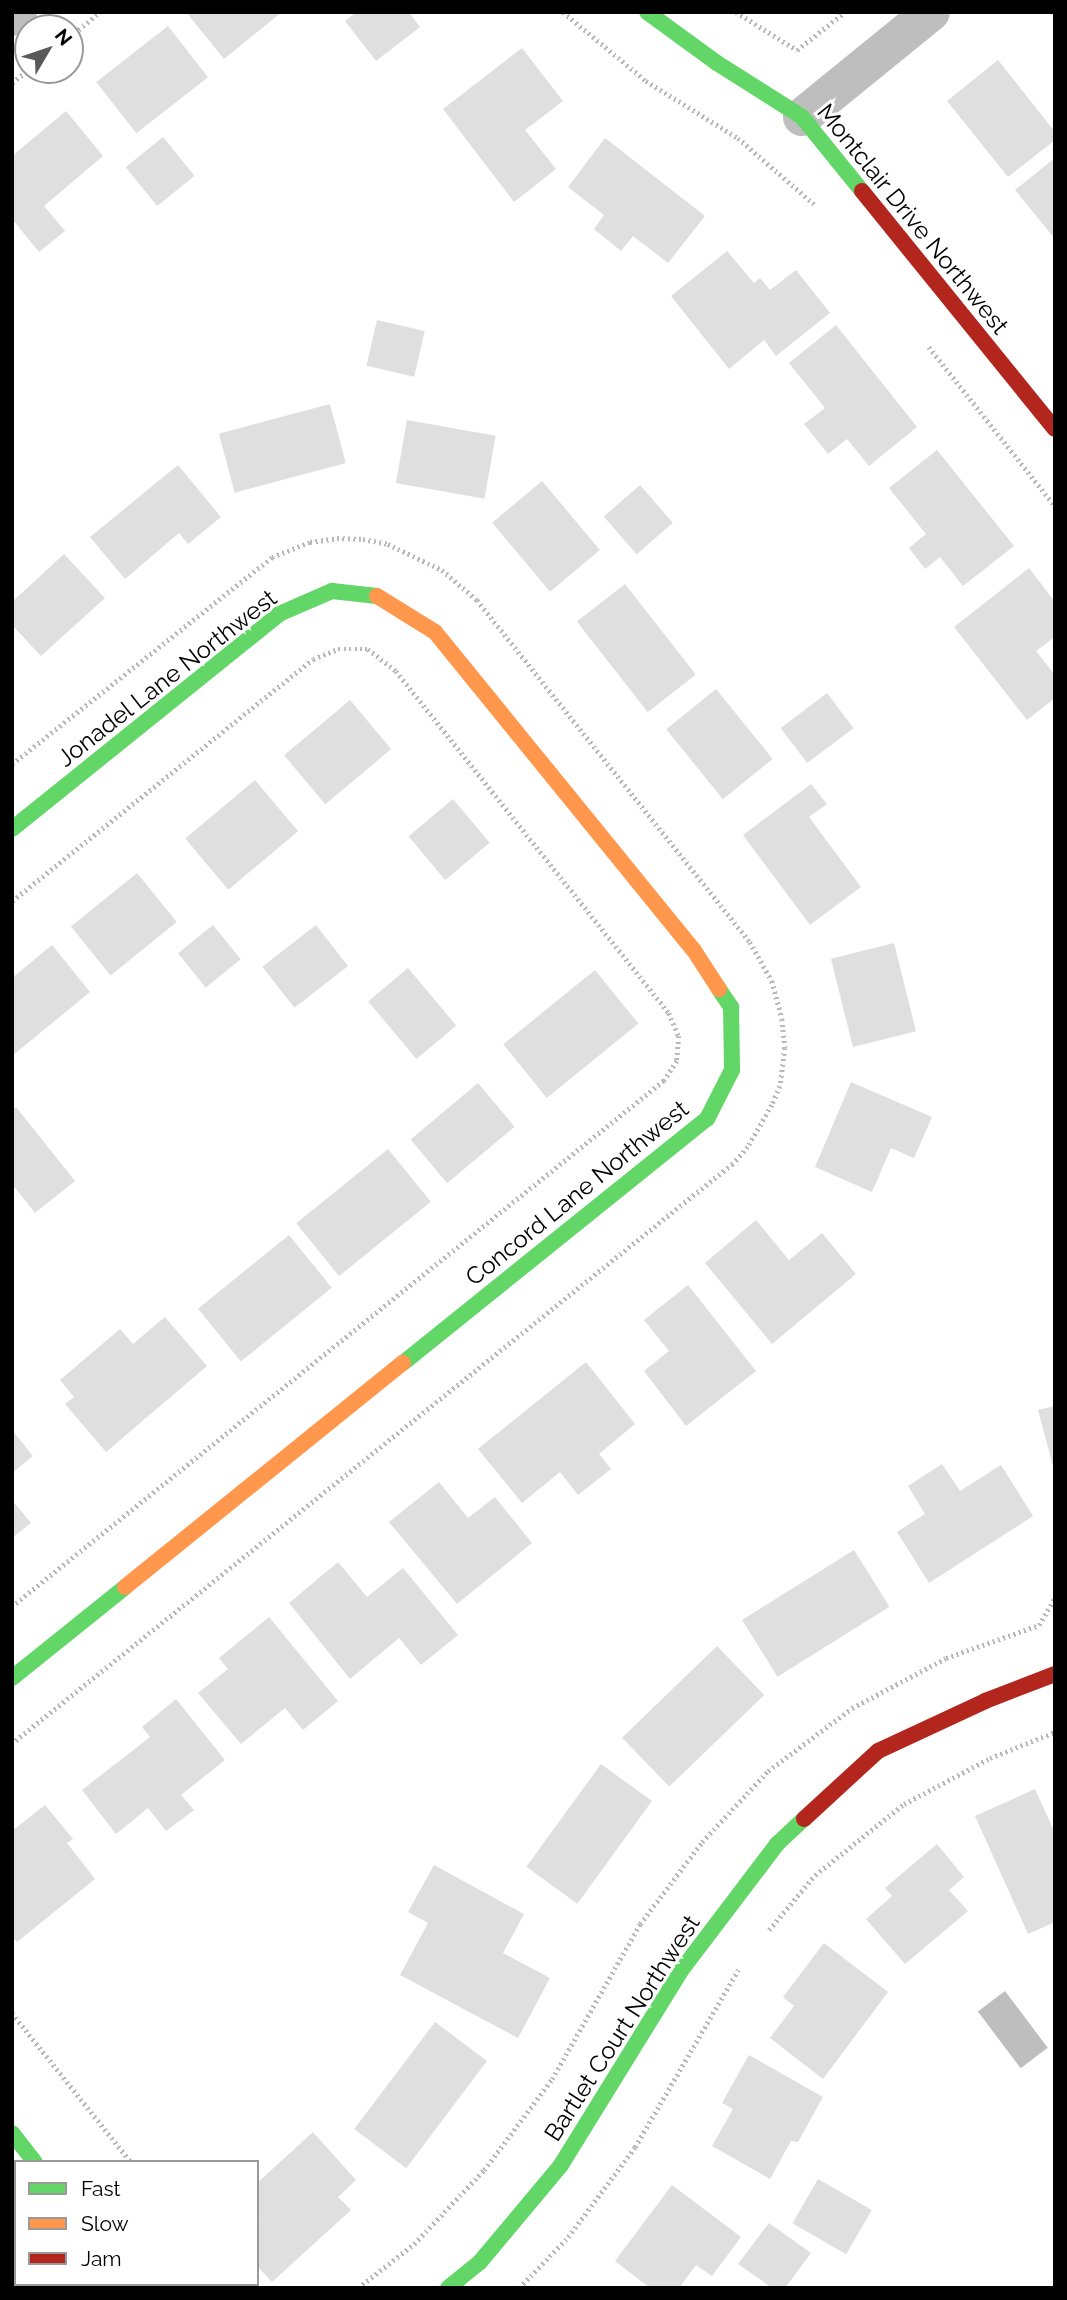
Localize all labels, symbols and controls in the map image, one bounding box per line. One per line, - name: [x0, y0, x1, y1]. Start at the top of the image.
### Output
- north arrow: [14, 14, 84, 84]
- text: N: [51, 24, 77, 50]
- street label: Montclair Drive Northwest: [811, 98, 1015, 340]
- street label: Jonadel Lane Northwest: [51, 583, 283, 773]
- street label: Concord Lane Northwest: [460, 1094, 694, 1292]
- street label: Bartlet Court Northwest: [538, 1910, 706, 2146]
- legend: [14, 2160, 259, 2286]
- text: Fast: [81, 2176, 121, 2201]
- text: Slow: [81, 2211, 129, 2236]
- text: Jam: [81, 2246, 122, 2271]

